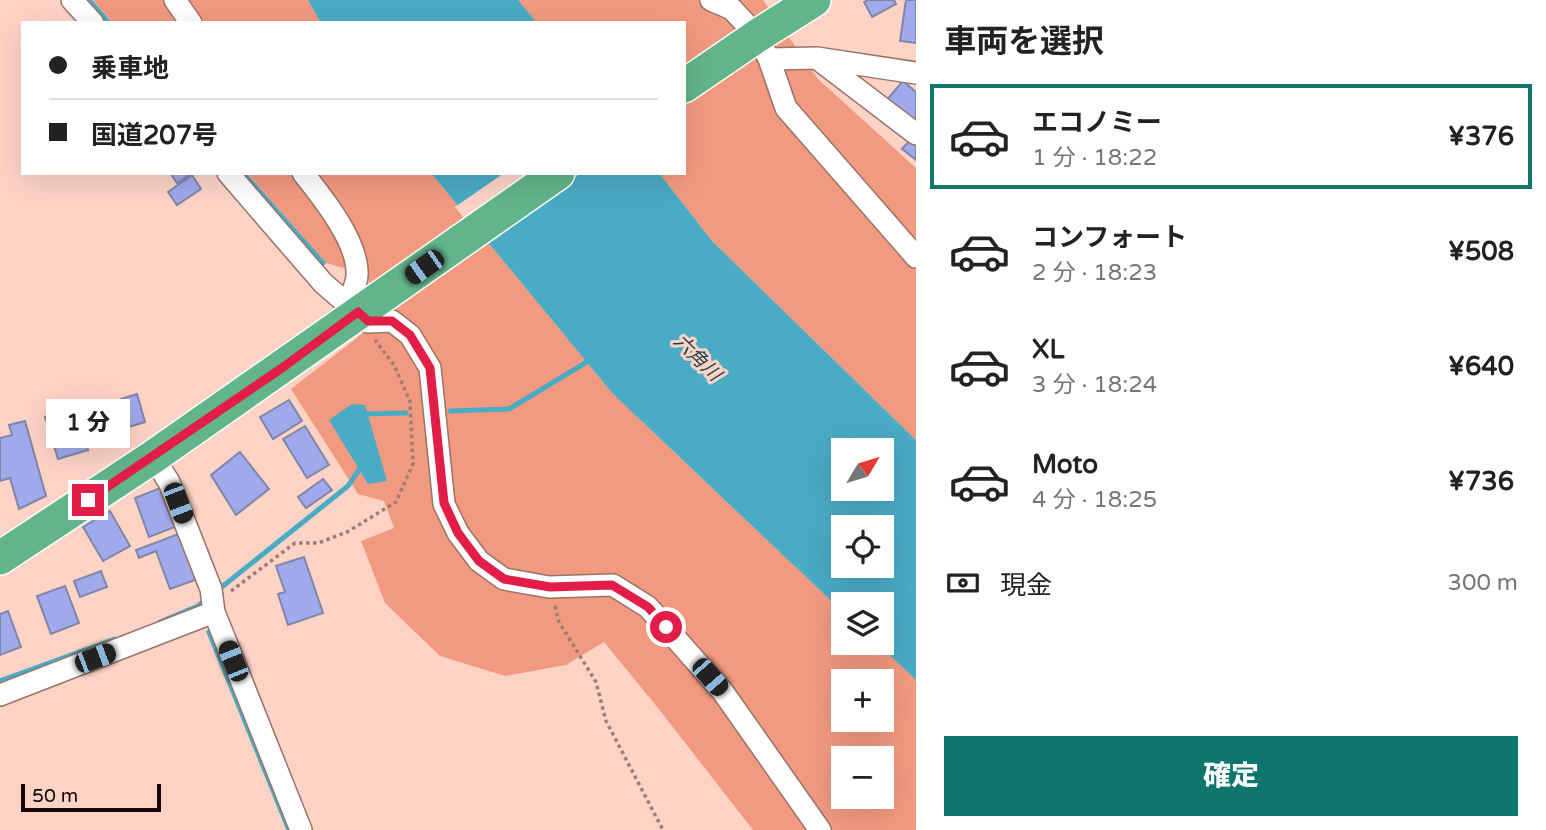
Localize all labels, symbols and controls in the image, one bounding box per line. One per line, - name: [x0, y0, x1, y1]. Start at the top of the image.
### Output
- text: 車両を選択: [944, 23, 1104, 61]
- text: 乗車地: [91, 53, 169, 84]
- icon: car: [948, 105, 1011, 168]
- text: エコノミー: [1032, 107, 1162, 138]
- text: 国道207号: [91, 120, 218, 151]
- text: ¥376: [1448, 121, 1514, 152]
- text: 1 分 · 18:22: [1032, 144, 1157, 172]
- icon: car: [948, 220, 1011, 283]
- text: コンフォート: [1032, 222, 1187, 253]
- text: ¥508: [1448, 236, 1514, 267]
- car: [401, 246, 448, 288]
- text: 2 分 · 18:23: [1032, 259, 1157, 287]
- water label: 六角川: [669, 330, 727, 387]
- text: XL: [1032, 334, 1064, 365]
- icon: car: [948, 335, 1011, 398]
- text: ¥640: [1448, 351, 1514, 382]
- text: 3 分 · 18:24: [1032, 371, 1157, 399]
- callout: 1 分: [46, 398, 130, 448]
- text: 1 分: [66, 409, 110, 437]
- north arrow: [831, 438, 894, 500]
- map controls: [831, 438, 894, 809]
- text: Moto: [1032, 449, 1098, 480]
- icon: car: [948, 450, 1011, 513]
- text: ¥736: [1448, 466, 1514, 497]
- car: [161, 480, 196, 526]
- route end: [72, 484, 104, 516]
- text: 4 分 · 18:25: [1032, 486, 1157, 514]
- button: locate: [831, 515, 894, 578]
- icon: cash: [944, 564, 982, 602]
- text: 300 m: [1448, 569, 1518, 597]
- text: 現金: [1000, 570, 1052, 601]
- button: layers: [831, 592, 894, 655]
- route start: [650, 611, 682, 643]
- car: [216, 638, 251, 684]
- car: [72, 641, 119, 675]
- car: [689, 654, 732, 700]
- button: +: [831, 669, 894, 732]
- button: 確定: [944, 736, 1518, 816]
- button: −: [831, 746, 894, 809]
- scale bar: [21, 781, 161, 813]
- text: 50 m: [32, 785, 78, 807]

